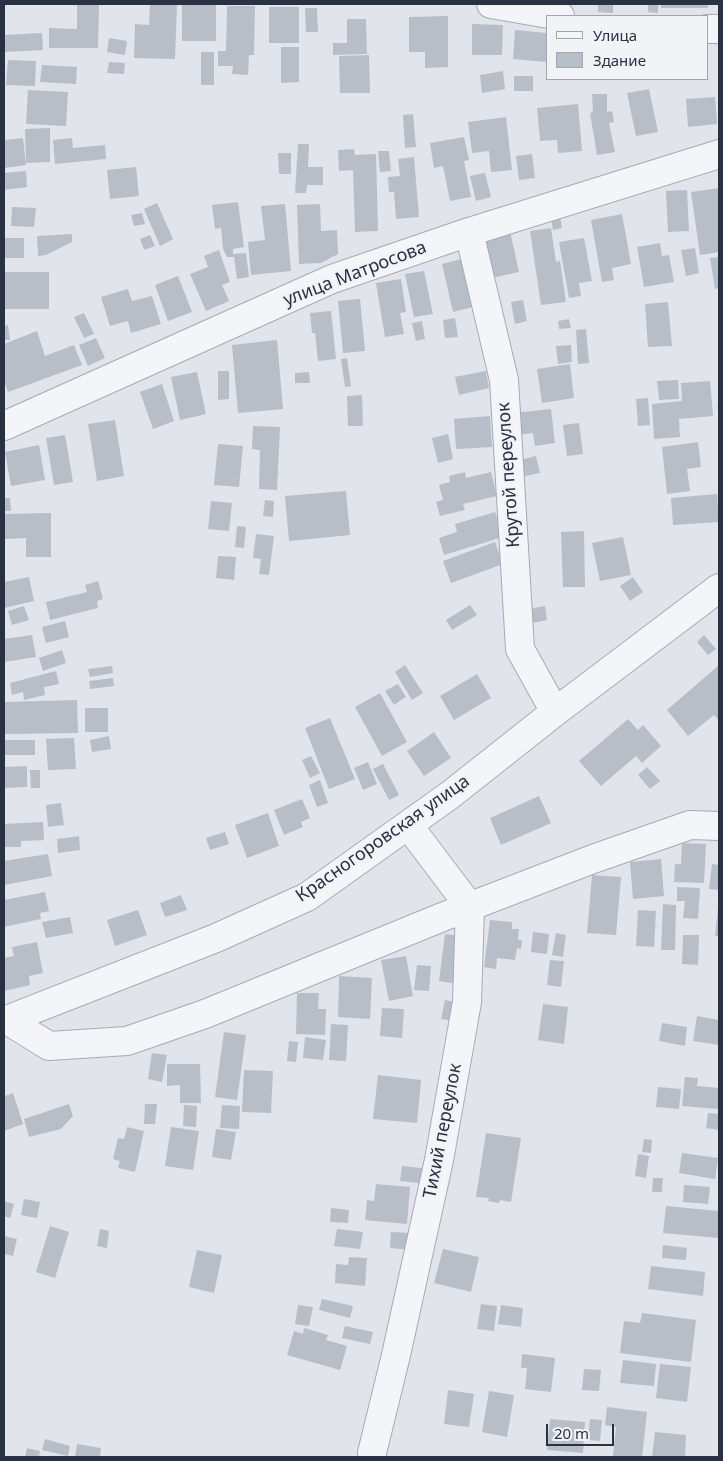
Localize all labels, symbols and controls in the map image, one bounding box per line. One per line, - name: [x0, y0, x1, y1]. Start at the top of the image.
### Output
- legend: [546, 15, 708, 80]
- text: Улица: [593, 25, 637, 45]
- text: Здание: [593, 50, 646, 70]
- street label: улица Матросова: [280, 237, 430, 311]
- street label: Крутой переулок: [493, 402, 525, 548]
- street label: Красногоровская улица: [292, 771, 474, 907]
- street label: Тихий переулок: [419, 1062, 467, 1200]
- scale bar: [548, 1414, 616, 1446]
- text: 20 m: [554, 1423, 589, 1443]

